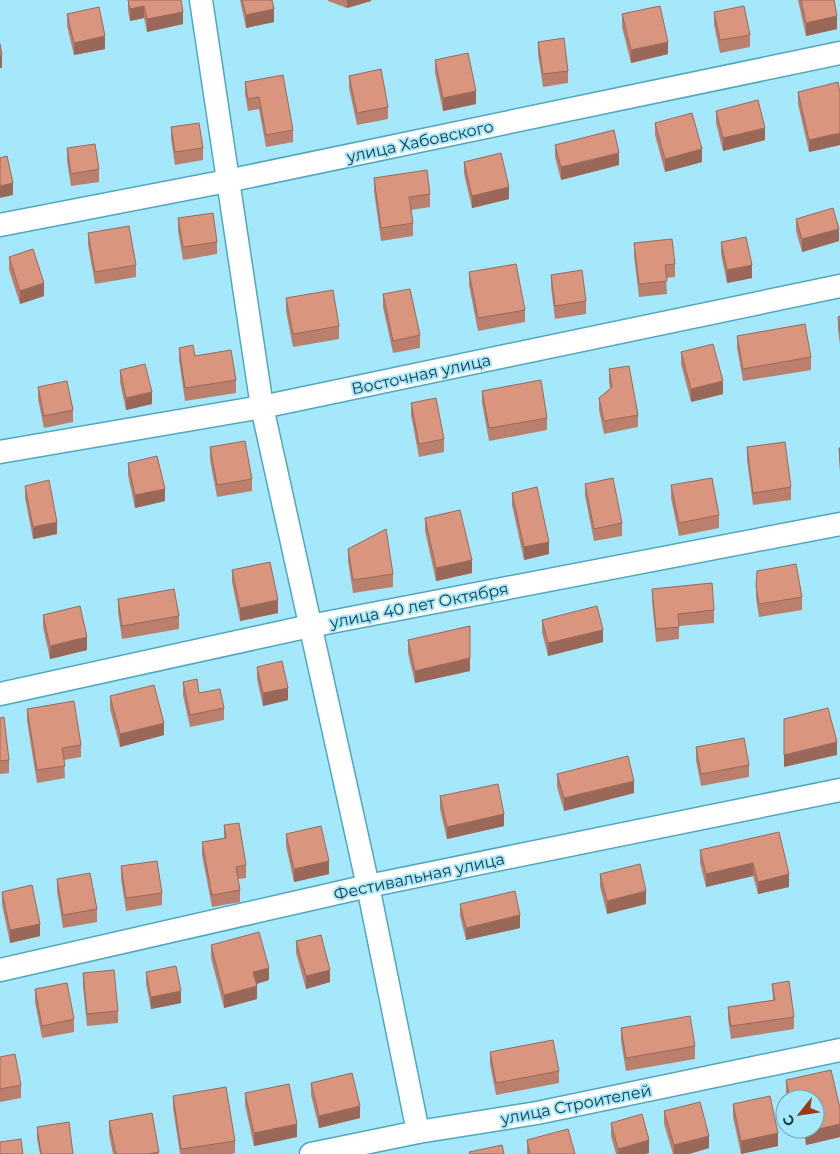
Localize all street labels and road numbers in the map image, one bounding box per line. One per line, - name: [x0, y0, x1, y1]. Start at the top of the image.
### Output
- street label: улица Хабовского: [344, 117, 495, 167]
- street label: Восточная улица: [350, 350, 492, 399]
- street label: улица 40 лет Октября: [327, 579, 510, 632]
- street label: Фестивальная улица: [332, 849, 506, 904]
- street label: улица Строителей: [498, 1081, 653, 1129]

